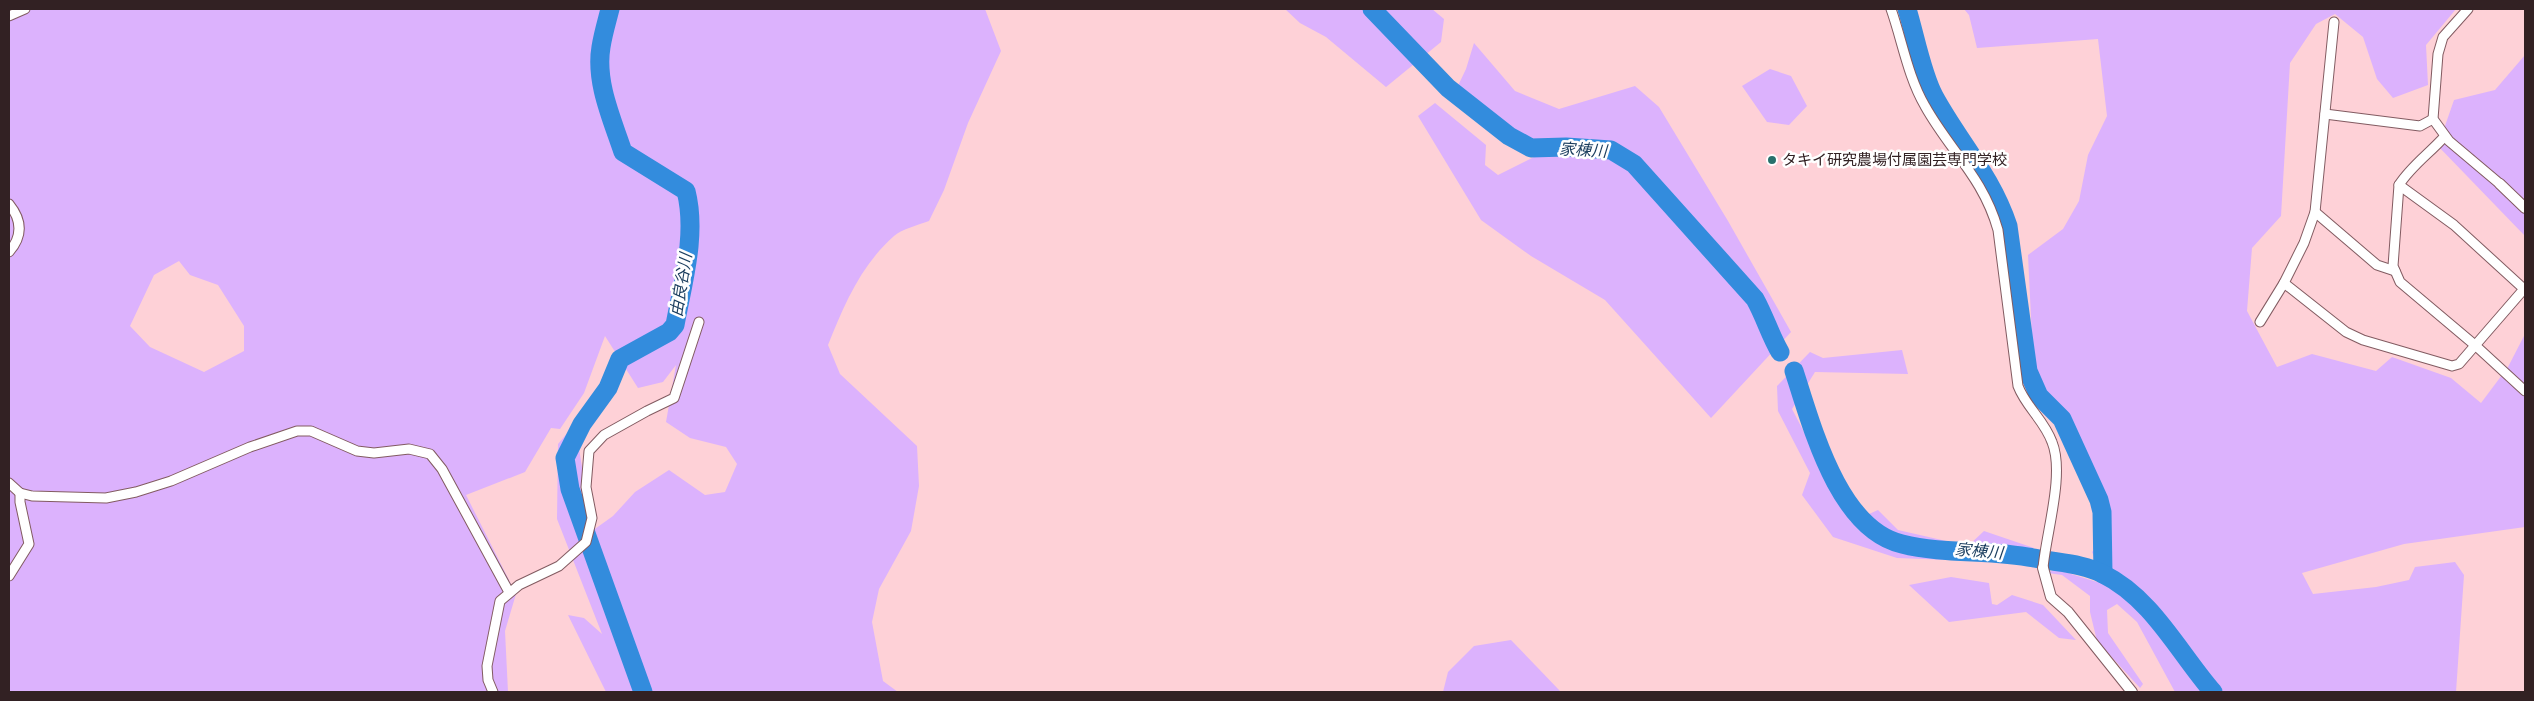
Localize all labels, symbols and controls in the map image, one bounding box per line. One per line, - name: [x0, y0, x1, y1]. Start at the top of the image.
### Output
- water label: 家棟川: [1559, 139, 1609, 161]
- place label: タキイ研究農場付属園芸専門学校: [1782, 151, 2007, 169]
- marker: タキイ研究農場付属園芸専門学校: [1766, 154, 1778, 166]
- water label: 由良谷川: [667, 250, 696, 318]
- water label: 家棟川: [1954, 539, 2006, 563]

